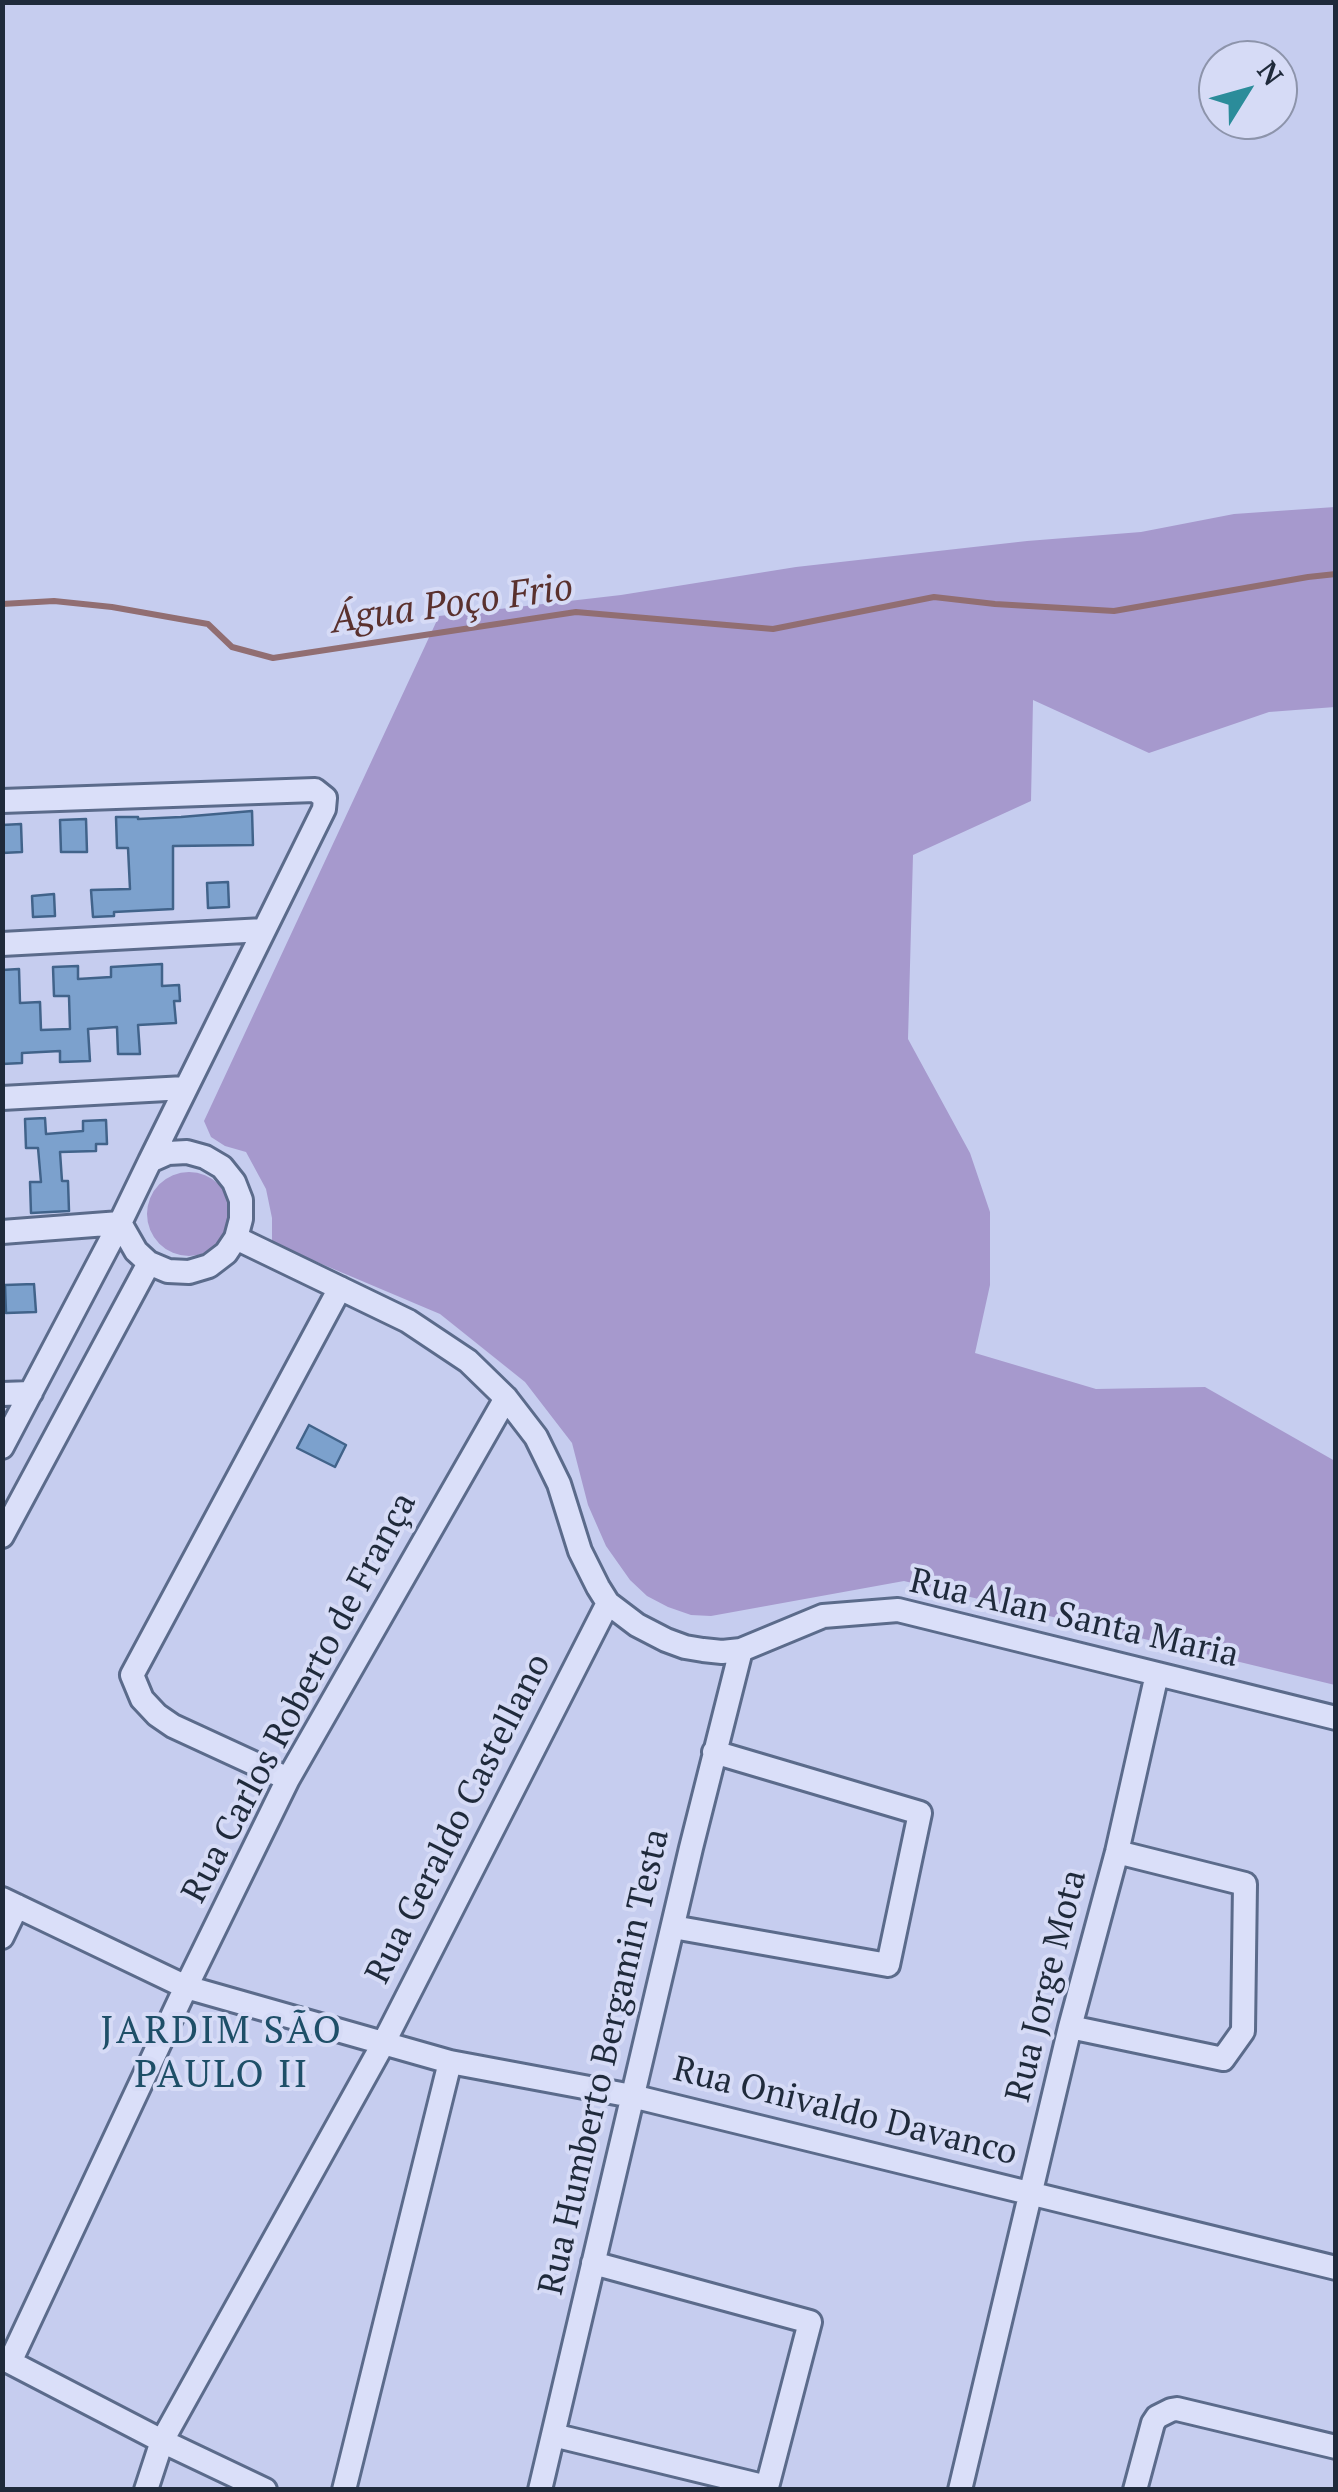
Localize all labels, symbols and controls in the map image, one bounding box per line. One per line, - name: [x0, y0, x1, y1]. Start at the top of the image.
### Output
- north arrow: [1198, 40, 1298, 140]
- text: N: [1250, 53, 1292, 92]
- water label: Água Poço Frio: [328, 565, 576, 645]
- street label: Rua Carlos Roberto de França: [174, 1486, 426, 1910]
- street label: Rua Alan Santa Maria: [906, 1561, 1242, 1677]
- street label: Rua Geraldo Castellano: [358, 1647, 560, 1991]
- street label: Rua Humberto Bergamin Testa: [531, 1825, 679, 2299]
- street label: Rua Jorge Mota: [998, 1866, 1096, 2106]
- district label: JARDIM SÃO PAULO II: [101, 2009, 343, 2098]
- street label: Rua Onivaldo Davanco: [669, 2049, 1021, 2175]

